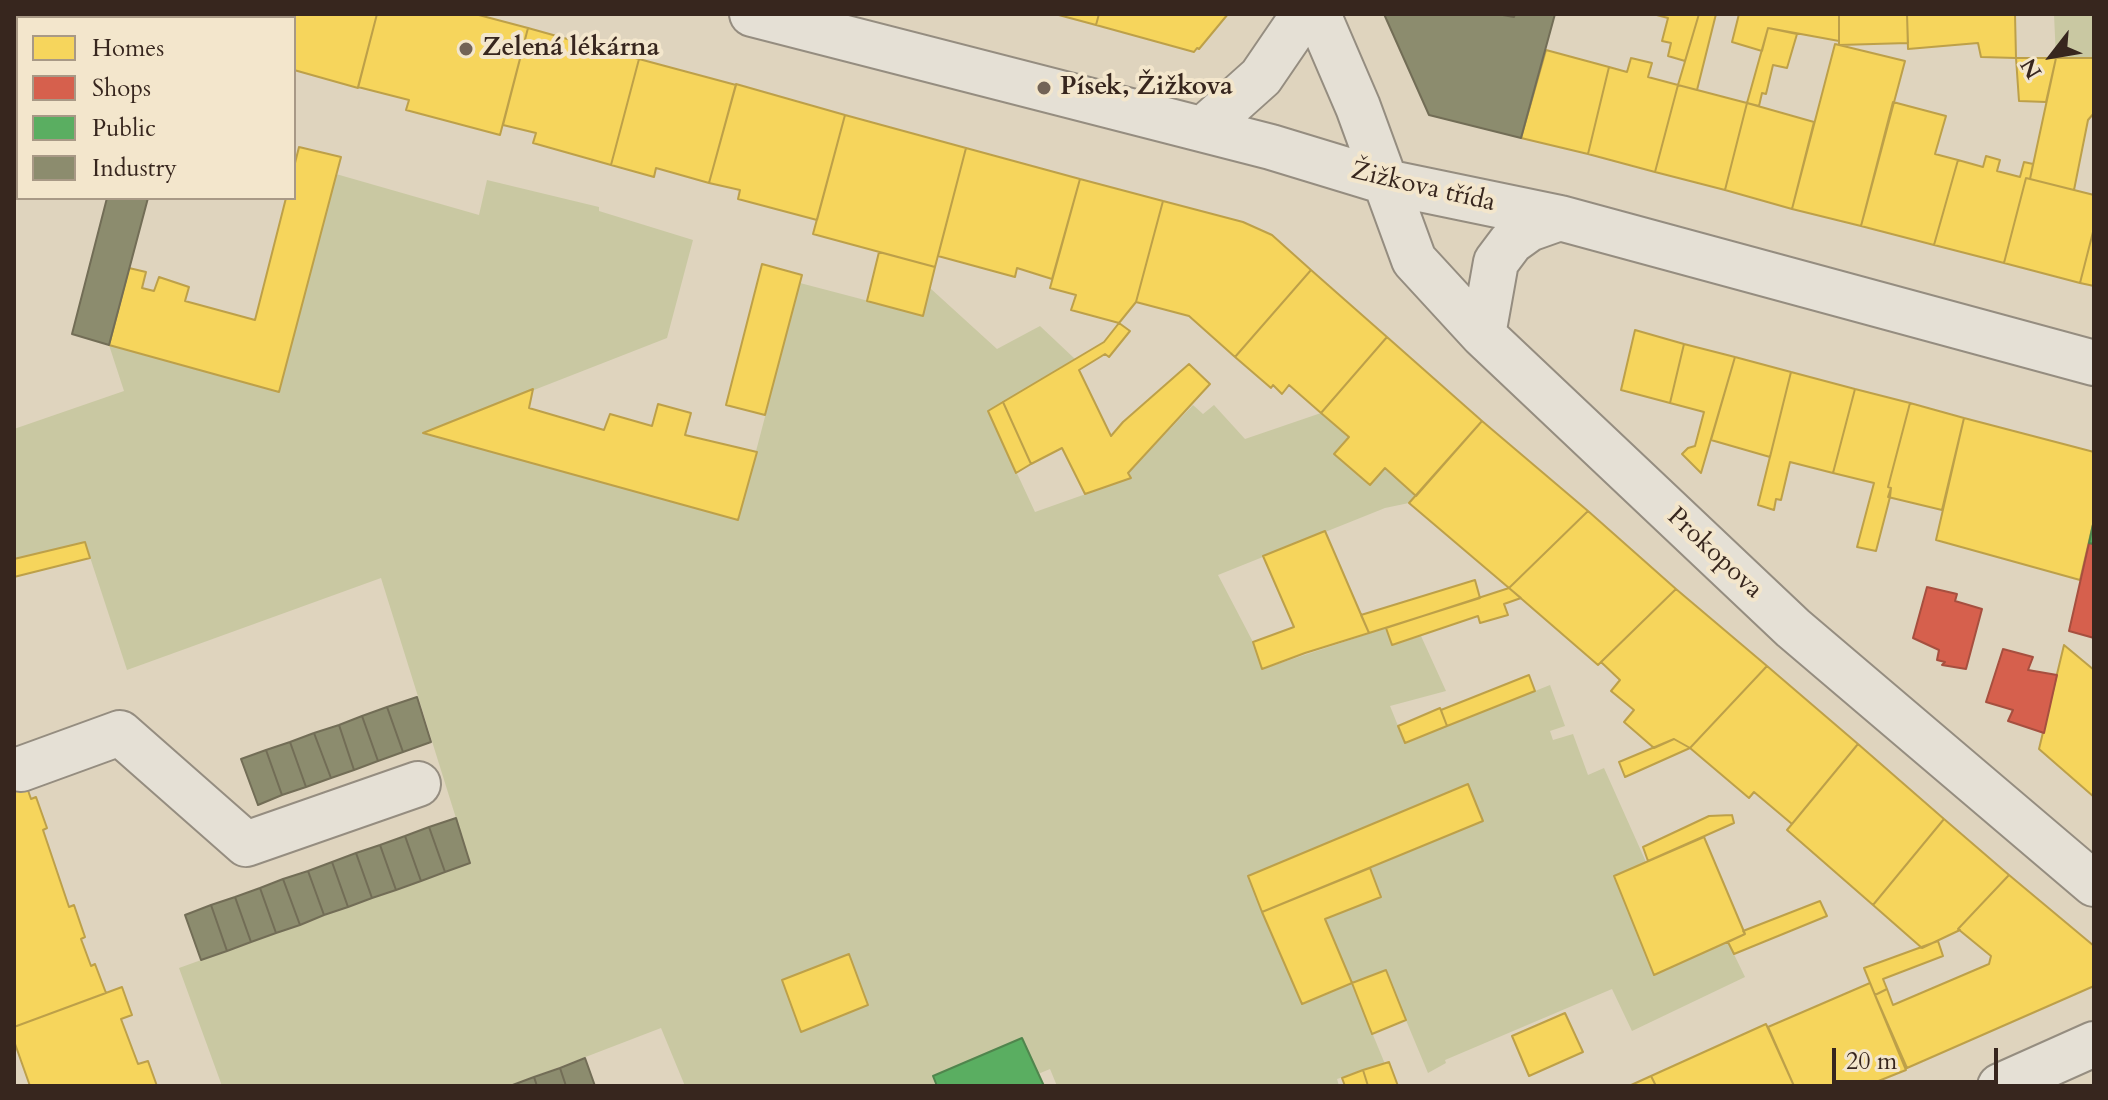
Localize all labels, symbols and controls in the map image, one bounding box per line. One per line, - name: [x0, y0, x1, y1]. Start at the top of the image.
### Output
- legend: [16, 16, 296, 200]
- north arrow: [2012, 16, 2092, 96]
- text: Homes: [92, 32, 164, 65]
- place label: Zelená lékárna: [482, 33, 660, 65]
- marker: Zelená lékárna: [457, 40, 475, 58]
- text: N: [2014, 52, 2049, 84]
- text: Shops: [92, 72, 151, 105]
- place label: Písek, Žižkova: [1060, 72, 1233, 104]
- marker: Písek, Žižkova: [1035, 79, 1053, 97]
- text: Public: [92, 112, 156, 145]
- text: Industry: [92, 152, 177, 185]
- street label: Žižkova třída: [1348, 156, 1498, 220]
- street label: Prokopova: [1660, 502, 1768, 606]
- scale bar: [1836, 1032, 2002, 1082]
- text: 20 m: [1846, 1045, 1897, 1078]

